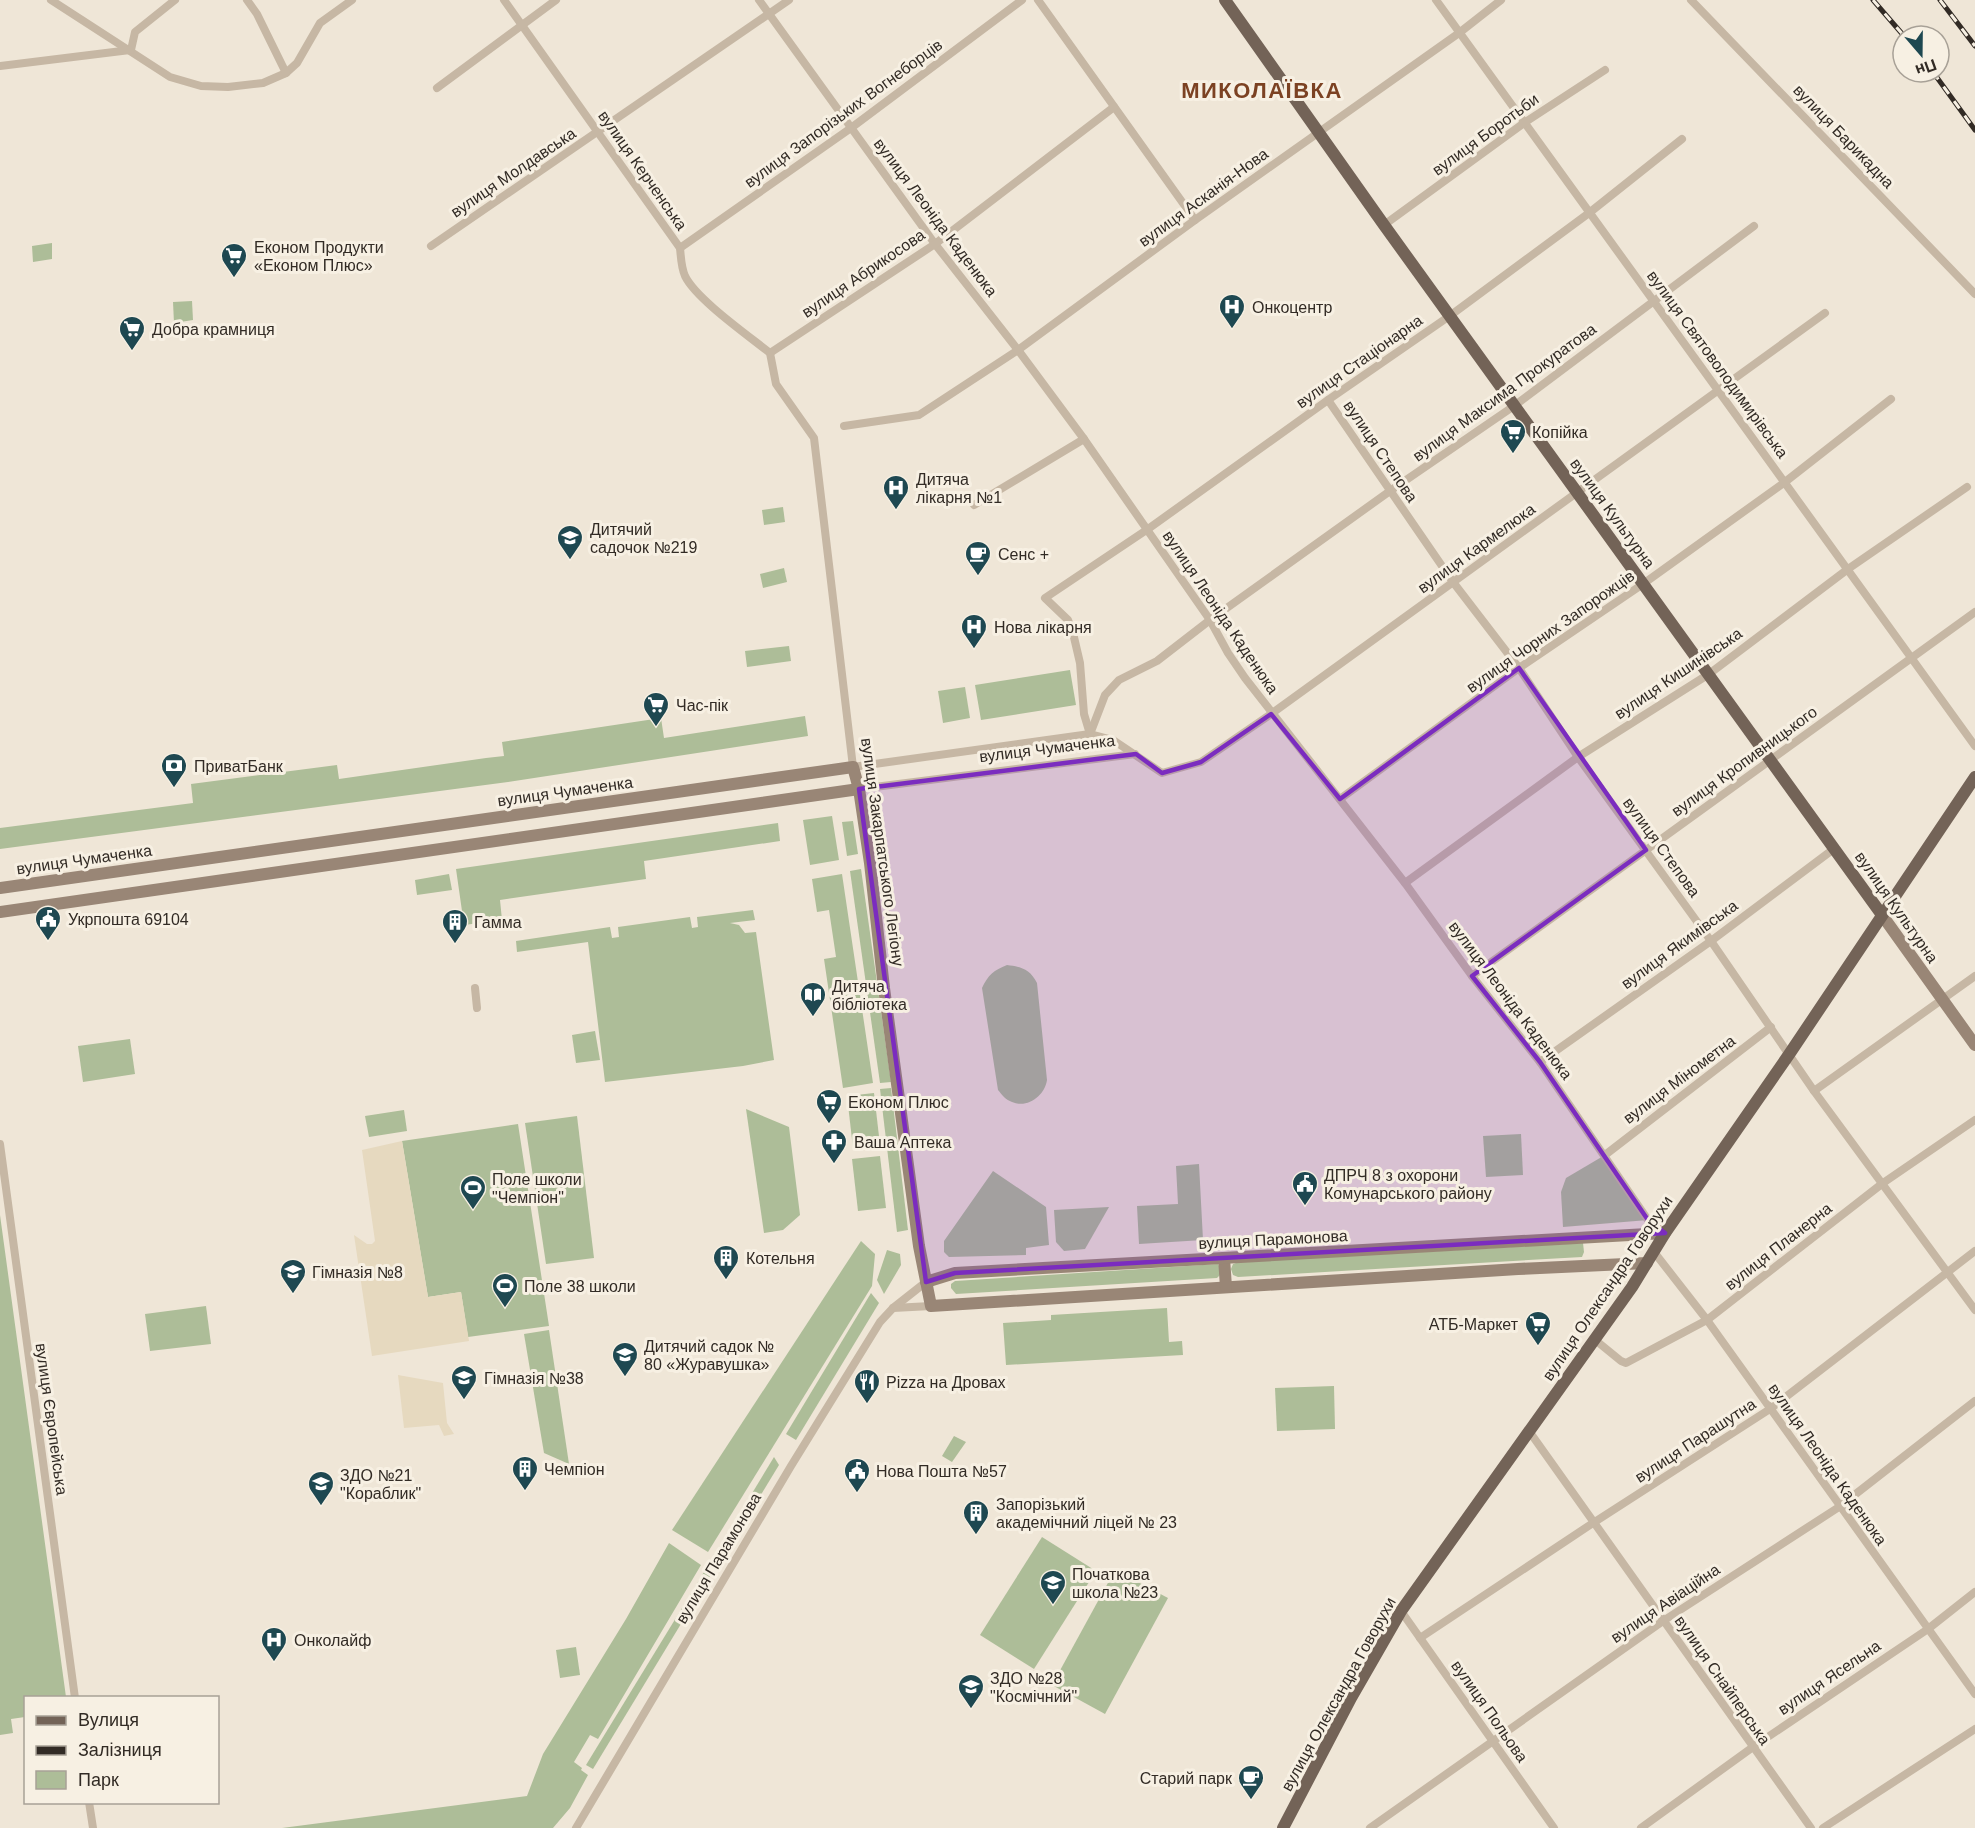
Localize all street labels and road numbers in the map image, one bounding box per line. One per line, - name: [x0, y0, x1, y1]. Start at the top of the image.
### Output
- street label: вулиця Запорізьких Вогнеборців: [741, 36, 945, 191]
- street label: вулиця Барикадна: [1790, 81, 1897, 192]
- street label: вулиця Боротьби: [1429, 90, 1542, 179]
- street label: вулиця Керченська: [595, 107, 690, 233]
- street label: вулиця Молдавська: [448, 124, 579, 221]
- street label: вулиця Леоніда Каденюка: [871, 135, 1001, 300]
- street label: вулиця Асканія-Нова: [1135, 145, 1271, 250]
- street label: вулиця Абрикосова: [799, 226, 928, 321]
- street label: вулиця Святоволодимирівська: [1644, 267, 1791, 461]
- street label: вулиця Стаціонарна: [1293, 311, 1426, 411]
- street label: вулиця Максима Прокуратова: [1409, 320, 1599, 465]
- street label: вулиця Степова: [1340, 397, 1421, 505]
- street label: вулиця Культурна: [1567, 455, 1658, 572]
- street label: вулиця Кармелюка: [1414, 500, 1538, 597]
- street label: вулиця Леоніда Каденюка: [1160, 527, 1282, 697]
- street label: вулиця Чорних Запорожців: [1463, 567, 1637, 696]
- street label: вулиця Кишинівська: [1611, 624, 1745, 722]
- street label: вулиця Кропивницького: [1668, 703, 1820, 820]
- street label: вулиця Чумаченка: [978, 732, 1116, 765]
- street label: вулиця Закарпатського Легіону: [858, 737, 907, 967]
- street label: вулиця Чумаченка: [496, 774, 634, 809]
- street label: вулиця Степова: [1620, 794, 1703, 900]
- street label: вулиця Чумаченка: [15, 842, 153, 877]
- street label: вулиця Культурна: [1852, 848, 1941, 966]
- street label: вулиця Якимівська: [1618, 897, 1741, 992]
- street label: вулиця Леоніда Каденюка: [1446, 918, 1576, 1083]
- street label: вулиця Мінометна: [1620, 1032, 1739, 1127]
- street label: вулиця Олександра Говорухи: [1539, 1193, 1676, 1384]
- street label: вулиця Планерна: [1722, 1199, 1835, 1293]
- street label: вулиця Парамонова: [1198, 1227, 1348, 1252]
- street label: вулиця Європейська: [32, 1342, 71, 1496]
- street label: вулиця Леоніда Каденюка: [1765, 1380, 1890, 1548]
- street label: вулиця Парашутна: [1632, 1395, 1759, 1486]
- street label: вулиця Парамонова: [673, 1490, 764, 1627]
- street label: вулиця Авіаційна: [1608, 1561, 1723, 1646]
- street label: вулиця Олександра Говорухи: [1278, 1594, 1399, 1794]
- street label: вулиця Снайперська: [1672, 1612, 1774, 1748]
- street label: вулиця Ясельна: [1775, 1637, 1884, 1718]
- street label: вулиця Польова: [1448, 1657, 1531, 1765]

